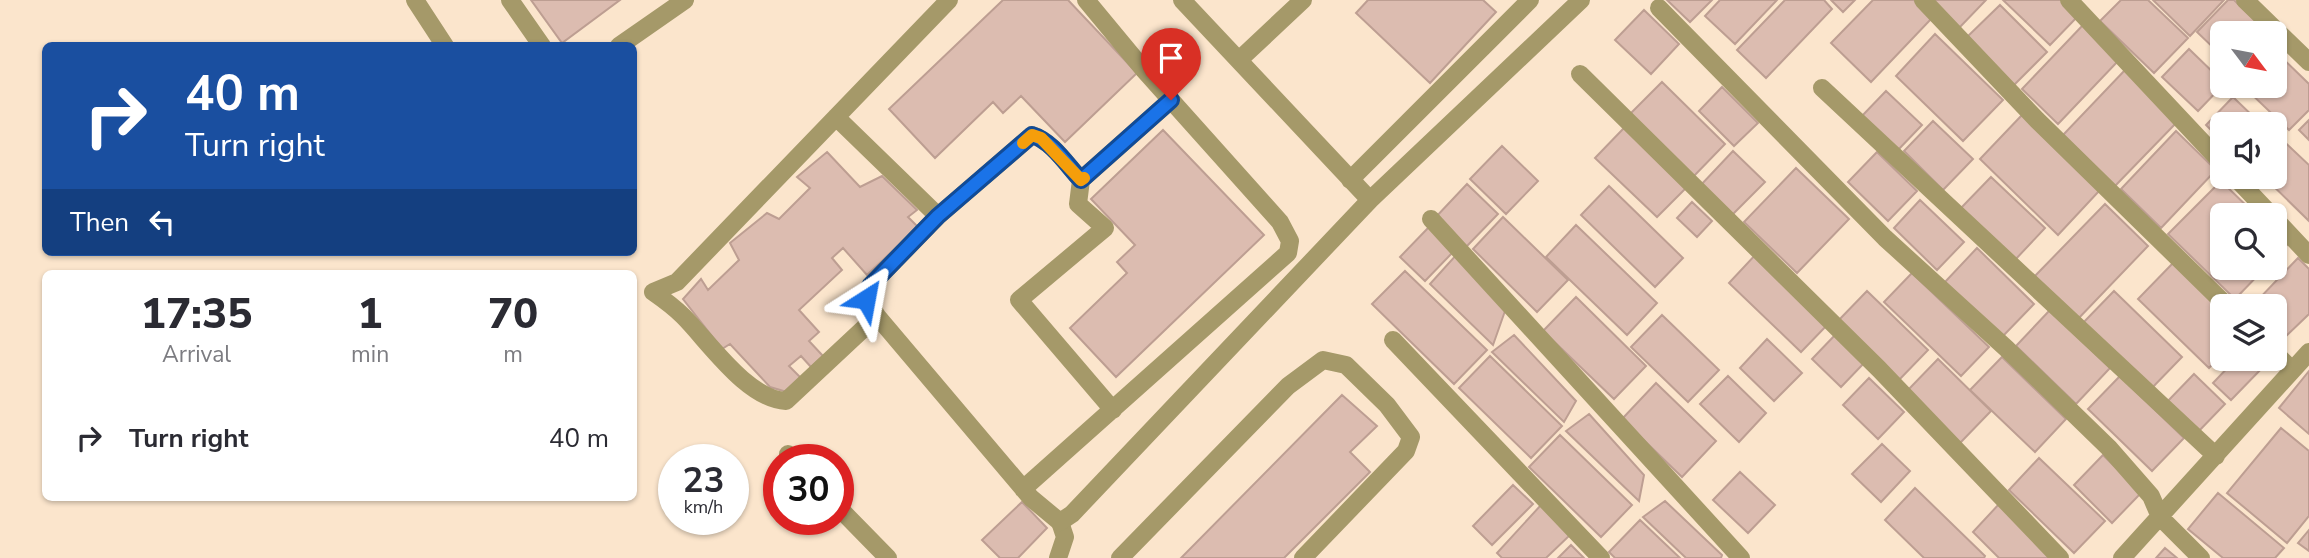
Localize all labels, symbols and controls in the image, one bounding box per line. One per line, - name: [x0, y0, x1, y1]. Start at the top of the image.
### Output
- north arrow: [2210, 21, 2287, 98]
- map controls: [2210, 21, 2287, 371]
- pin: [1141, 28, 1201, 100]
- icon: arrive: [1152, 39, 1190, 77]
- text: 40 m: [185, 60, 300, 127]
- icon: right: [70, 70, 161, 161]
- button: sound: [2210, 112, 2287, 189]
- text: Turn right: [185, 124, 325, 167]
- icon: left: [143, 203, 181, 241]
- button: search: [2210, 203, 2287, 280]
- text: Then: [70, 205, 129, 240]
- position arrow: [829, 262, 903, 336]
- text: 17:35: [141, 286, 252, 343]
- text: 1: [358, 286, 383, 343]
- text: 70: [488, 286, 538, 343]
- button: layers: [2210, 294, 2287, 371]
- text: Arrival: [162, 339, 231, 370]
- text: min: [351, 339, 389, 370]
- text: m: [503, 339, 523, 370]
- icon: right: [70, 419, 108, 457]
- text: Turn right: [129, 421, 248, 456]
- text: 40 m: [549, 421, 609, 456]
- speed limit sign: 30: [763, 444, 854, 535]
- text: 23: [682, 457, 725, 504]
- text: km/h: [684, 495, 723, 519]

